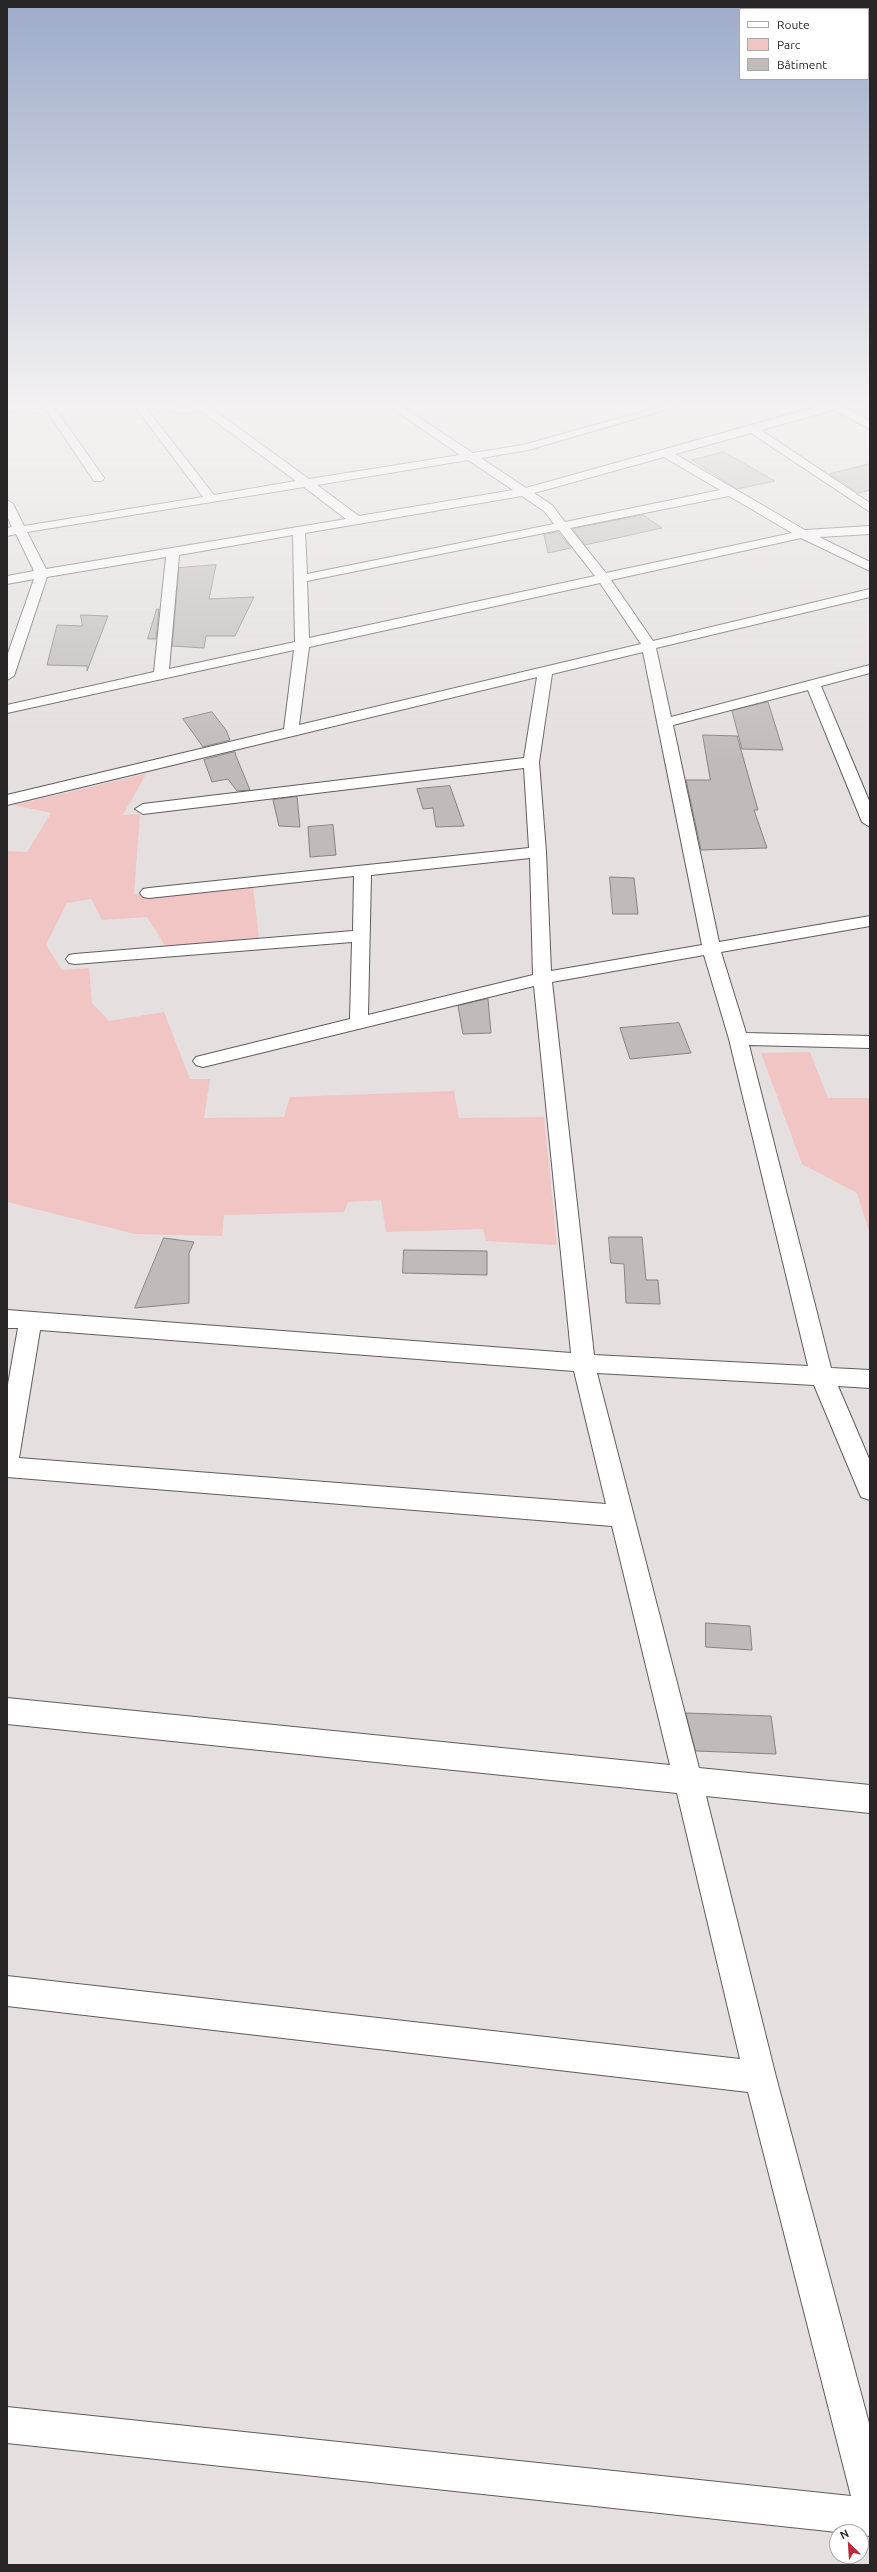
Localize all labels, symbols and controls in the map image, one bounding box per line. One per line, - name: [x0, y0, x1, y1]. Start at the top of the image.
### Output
- legend: [739, 8, 869, 80]
- text: Route: [777, 18, 810, 31]
- text: Parc: [777, 38, 800, 51]
- text: Bâtiment: [777, 58, 827, 71]
- north arrow: [829, 2524, 869, 2564]
- text: N: [838, 2527, 851, 2541]

